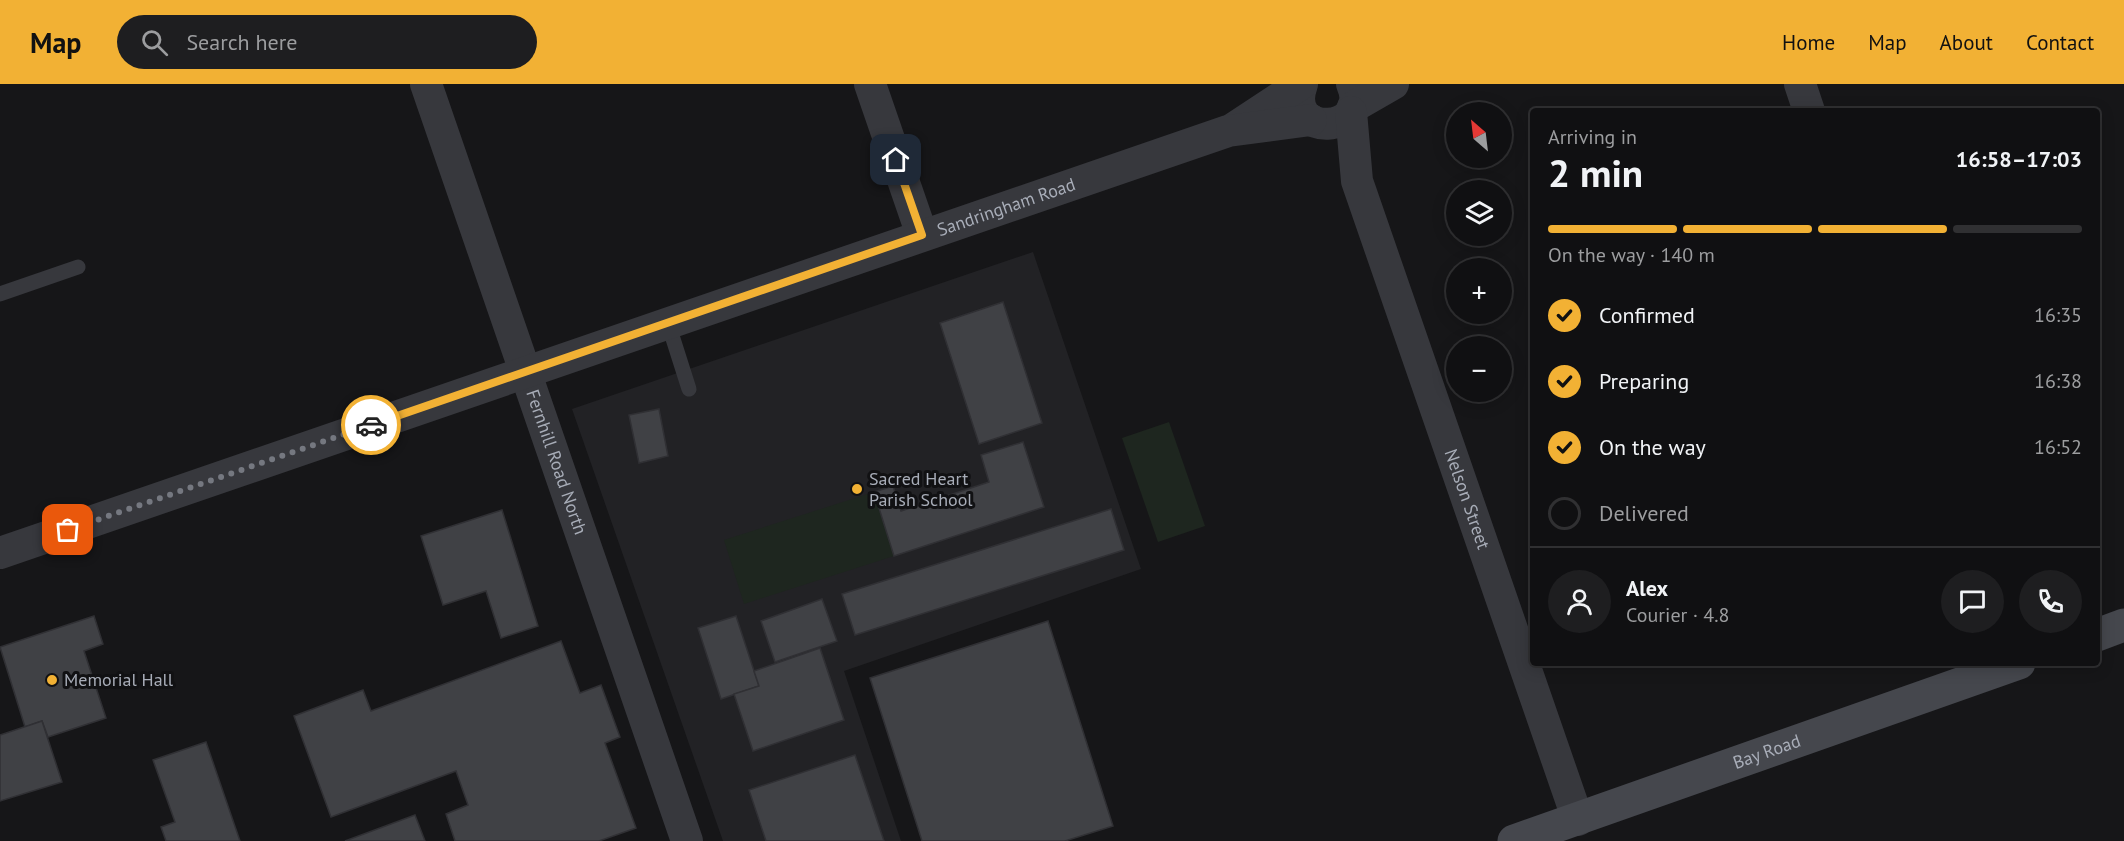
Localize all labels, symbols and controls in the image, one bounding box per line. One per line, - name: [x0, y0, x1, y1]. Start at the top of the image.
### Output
- search box: [117, 15, 537, 69]
- text: Map: [30, 24, 81, 61]
- icon: search: [138, 26, 171, 59]
- text: Search here: [186, 28, 297, 56]
- text: Home: [1782, 29, 1835, 56]
- text: Map: [1868, 29, 1907, 56]
- text: About: [1940, 29, 1993, 56]
- text: Contact: [2026, 29, 2094, 56]
- north arrow: [1446, 102, 1512, 168]
- map controls: [1446, 102, 1512, 402]
- text: Arriving in: [1548, 124, 1637, 150]
- pin: [870, 134, 921, 185]
- icon: home: [879, 143, 912, 176]
- text: 16:58–17:03: [1956, 145, 2082, 173]
- text: 2 min: [1548, 147, 1643, 198]
- street label: Sandringham Road: [934, 172, 1078, 241]
- button: layers: [1446, 180, 1512, 246]
- text: On the way · 140 m: [1548, 242, 1715, 268]
- button: +: [1446, 258, 1512, 324]
- icon: check: [1548, 299, 1581, 332]
- text: Confirmed: [1599, 301, 1695, 329]
- text: 16:35: [2034, 302, 2082, 328]
- button: −: [1446, 336, 1512, 402]
- icon: check: [1548, 365, 1581, 398]
- text: Preparing: [1599, 367, 1689, 395]
- text: 16:38: [2034, 368, 2082, 394]
- street label: Fernhill Road North: [521, 386, 592, 538]
- courier: [341, 395, 401, 455]
- icon: car: [355, 409, 388, 442]
- icon: check: [1548, 431, 1581, 464]
- text: On the way: [1599, 433, 1706, 461]
- text: 16:52: [2034, 434, 2082, 460]
- street label: Nelson Street: [1440, 446, 1495, 552]
- place label: Sacred Heart Parish School: [869, 467, 973, 511]
- marker: Sacred Heart Parish School: [850, 482, 864, 496]
- text: Delivered: [1599, 499, 1689, 527]
- pin: [42, 504, 93, 555]
- icon: bag: [51, 513, 84, 546]
- button: person: [1548, 570, 1611, 633]
- button: chat: [1941, 570, 2004, 633]
- button: phone: [2019, 570, 2082, 633]
- text: Alex: [1626, 574, 1668, 602]
- text: Courier · 4.8: [1626, 602, 1729, 628]
- place label: Memorial Hall: [64, 668, 174, 691]
- marker: Memorial Hall: [45, 673, 59, 687]
- street label: Bay Road: [1730, 729, 1803, 774]

